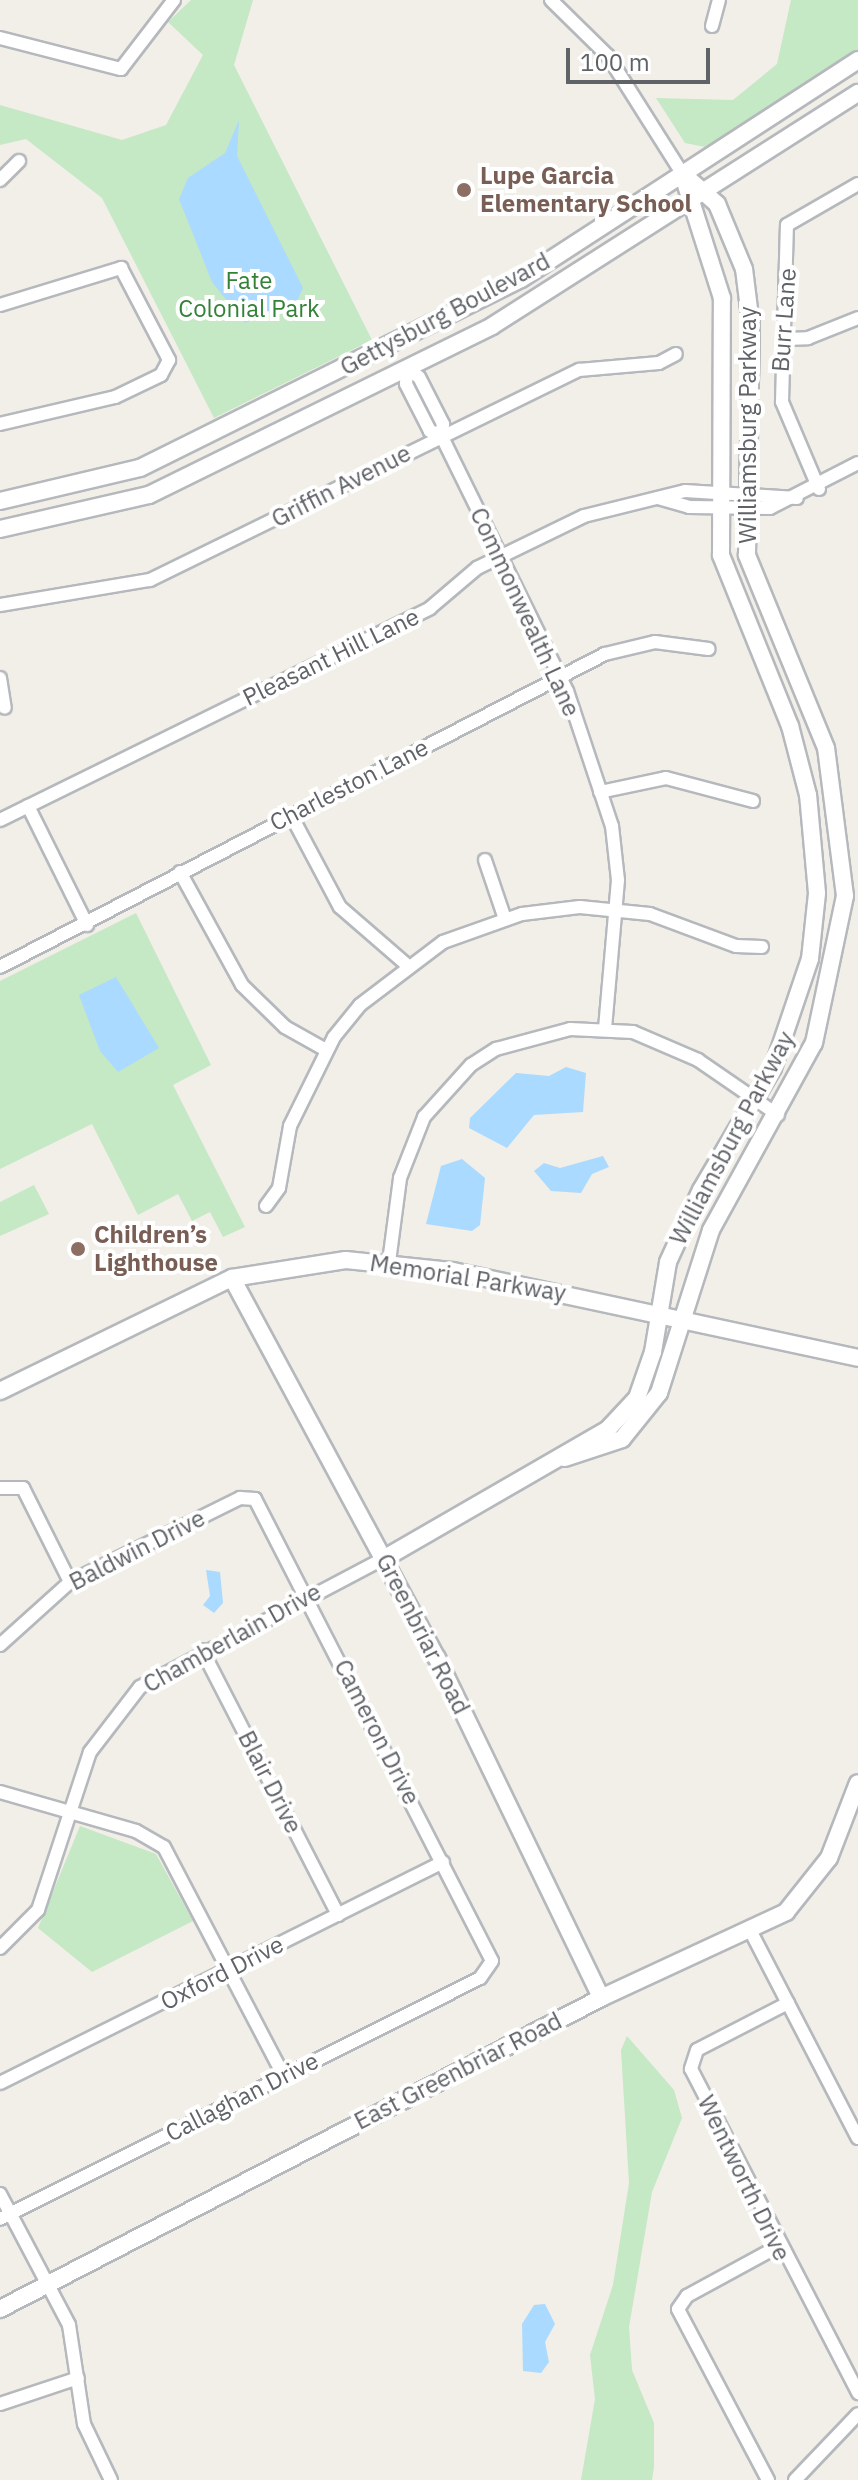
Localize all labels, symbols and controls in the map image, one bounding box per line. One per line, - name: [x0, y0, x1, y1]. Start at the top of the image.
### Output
- scale bar: [570, 32, 714, 82]
- text: 100 m: [580, 46, 650, 78]
- place label: Lupe Garcia Elementary School: [480, 162, 692, 218]
- marker: Lupe Garcia Elementary School: [455, 181, 473, 199]
- street label: Gettysburg Boulevard: [335, 246, 555, 382]
- park label: Fate Colonial Park: [178, 267, 320, 323]
- street label: Burr Lane: [766, 267, 802, 373]
- street label: Williamsburg Parkway: [734, 306, 762, 544]
- street label: Griffin Avenue: [267, 439, 415, 533]
- street label: Commonwealth Lane: [464, 503, 586, 721]
- street label: Pleasant Hill Lane: [238, 602, 424, 712]
- street label: Charleston Lane: [265, 733, 433, 837]
- street label: Williamsburg Parkway: [664, 1026, 800, 1250]
- place label: Children’s Lighthouse: [94, 1221, 218, 1277]
- marker: Children’s Lighthouse: [69, 1240, 87, 1258]
- street label: Memorial Parkway: [368, 1248, 568, 1308]
- street label: Baldwin Drive: [64, 1503, 210, 1597]
- street label: Greenbriar Road: [370, 1549, 476, 1719]
- street label: Chamberlain Drive: [138, 1577, 326, 1699]
- street label: Cameron Drive: [328, 1655, 426, 1809]
- street label: Blair Drive: [232, 1726, 308, 1838]
- street label: Oxford Drive: [156, 1930, 288, 2016]
- street label: East Greenbriar Road: [349, 2006, 567, 2136]
- street label: Callaghan Drive: [161, 2046, 323, 2148]
- street label: Wentworth Drive: [692, 2091, 796, 2265]

